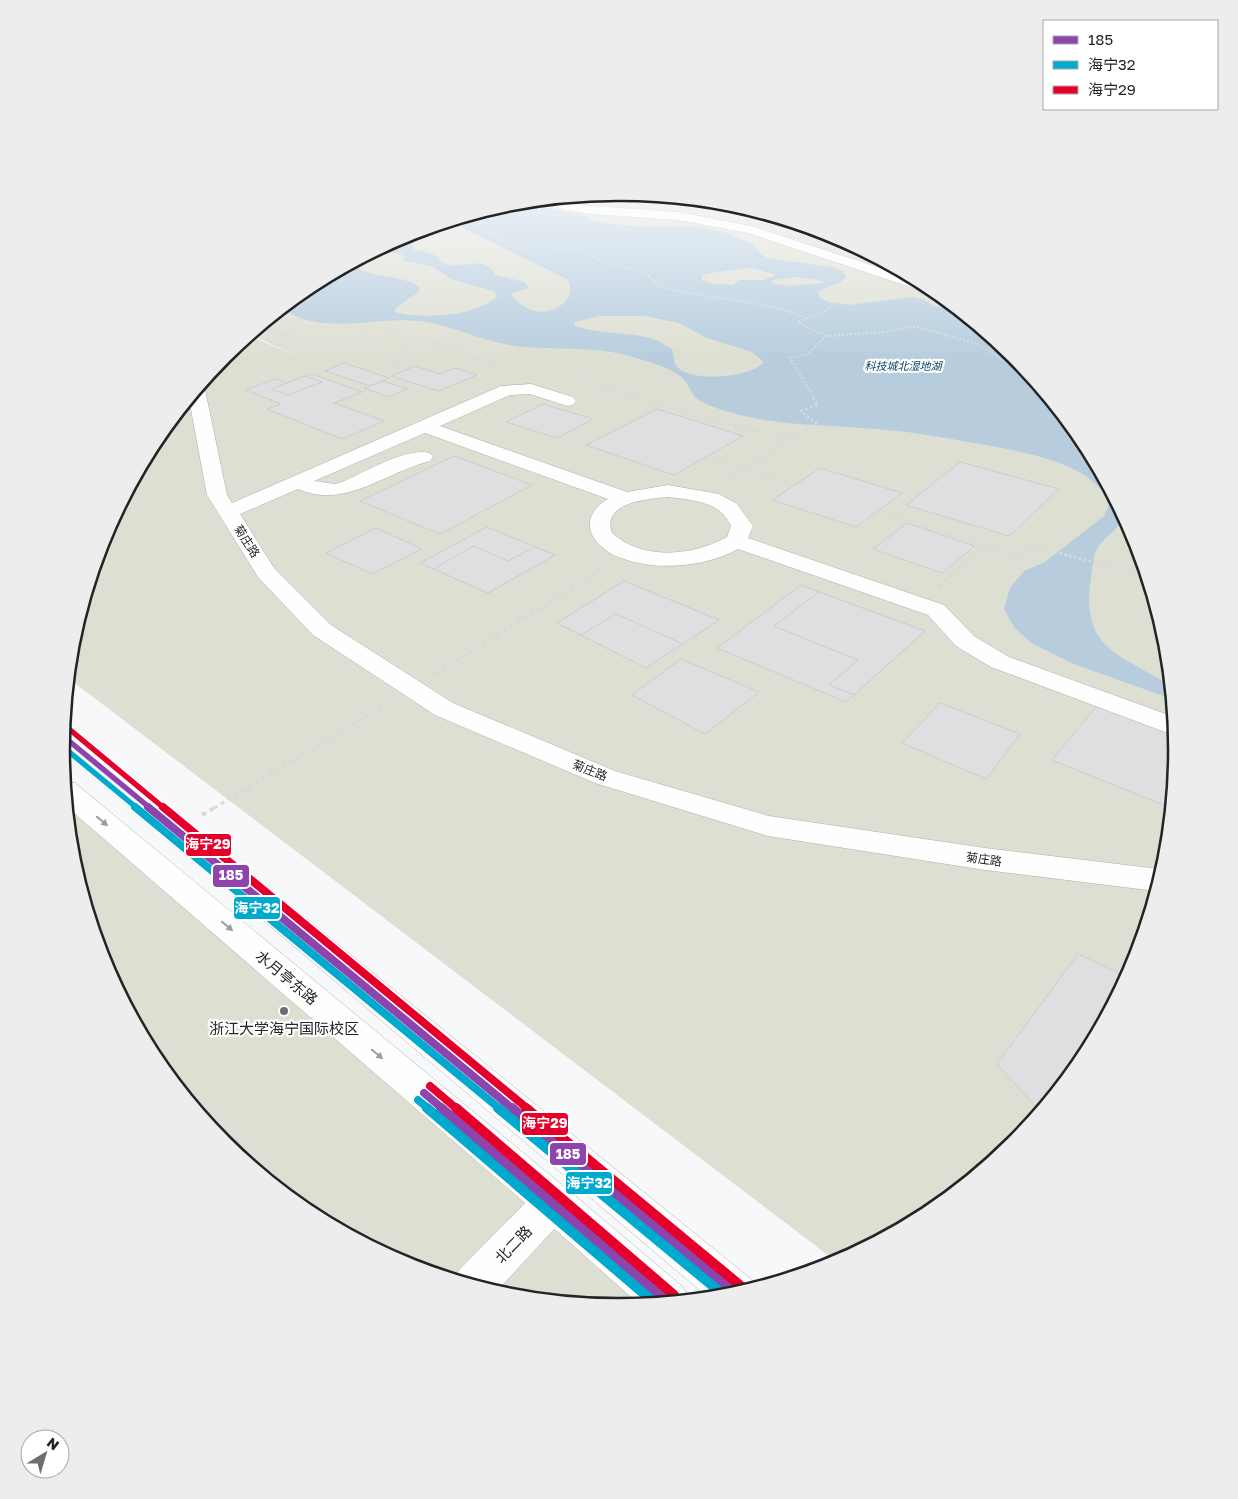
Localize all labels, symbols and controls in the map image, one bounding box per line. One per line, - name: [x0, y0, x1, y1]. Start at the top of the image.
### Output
- legend: [1043, 20, 1218, 110]
- text: 185: [1088, 30, 1113, 48]
- text: 海宁32: [1088, 55, 1135, 73]
- text: 海宁29: [1088, 80, 1136, 98]
- water label: 科技城北湿地湖: [865, 359, 943, 372]
- street label: 菊庄路: [231, 522, 263, 560]
- street label: 菊庄路: [570, 756, 610, 784]
- one-way arrow: [96, 816, 109, 827]
- line badge: 海宁29: [185, 833, 232, 857]
- text: 海宁29: [185, 835, 231, 852]
- street label: 菊庄路: [965, 849, 1003, 869]
- line badge: 185: [212, 864, 250, 888]
- text: 185: [219, 866, 244, 883]
- line badge: 海宁32: [233, 896, 281, 920]
- text: 海宁32: [234, 899, 280, 916]
- one-way arrow: [220, 920, 232, 932]
- street label: 水月亭东路: [252, 946, 322, 1008]
- marker: 浙江大学海宁国际校区: [278, 1005, 290, 1017]
- place label: 浙江大学海宁国际校区: [209, 1019, 359, 1037]
- one-way arrow: [371, 1048, 384, 1059]
- line badge: 海宁29: [521, 1112, 569, 1136]
- text: 海宁29: [522, 1114, 568, 1131]
- line badge: 185: [549, 1142, 587, 1166]
- text: 185: [556, 1145, 581, 1162]
- line badge: 海宁32: [565, 1171, 613, 1195]
- text: 海宁32: [566, 1174, 612, 1191]
- street label: 北二路: [491, 1222, 535, 1266]
- north arrow: [20, 1429, 70, 1479]
- text: N: [44, 1433, 63, 1453]

